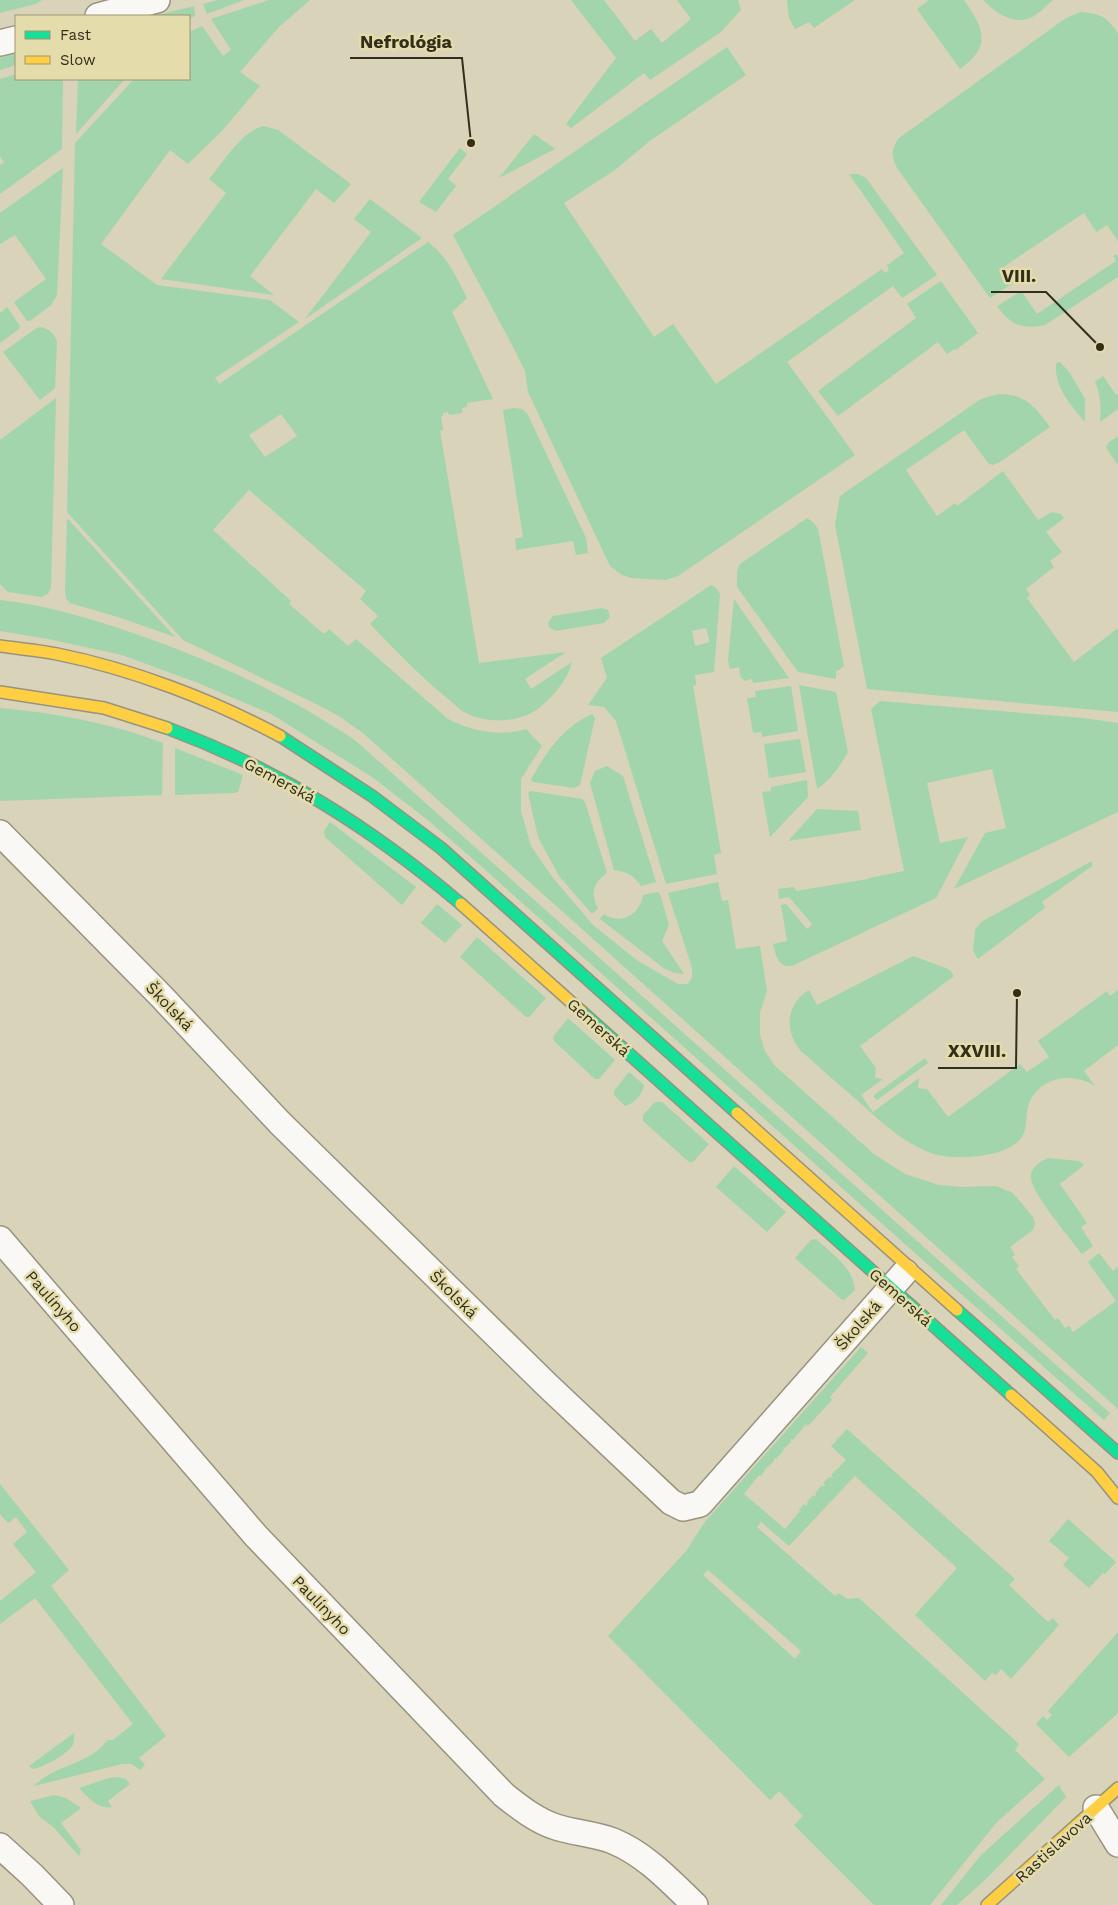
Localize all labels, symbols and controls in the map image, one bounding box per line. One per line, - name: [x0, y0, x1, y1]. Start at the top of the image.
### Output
- legend: [15, 15, 190, 80]
- callout: Nefrológia: [350, 25, 462, 58]
- text: Fast: [60, 26, 92, 44]
- text: Nefrológia: [360, 31, 452, 52]
- text: Slow: [60, 51, 96, 69]
- callout: VIII.: [991, 259, 1046, 292]
- text: VIII.: [1002, 265, 1036, 286]
- street label: Gemerská: [241, 754, 319, 807]
- street label: Školská: [142, 978, 197, 1035]
- street label: Gemerská: [563, 994, 634, 1060]
- callout: XXVIII.: [938, 1035, 1016, 1068]
- text: XXVIII.: [948, 1040, 1006, 1061]
- street label: Gemerská: [865, 1264, 936, 1330]
- street label: Školská: [426, 1266, 482, 1322]
- street label: Paulínyho: [22, 1267, 85, 1336]
- street label: Školská: [832, 1296, 885, 1354]
- street label: Paulínyho: [289, 1572, 355, 1639]
- street label: Rastislavova: [1011, 1808, 1095, 1887]

